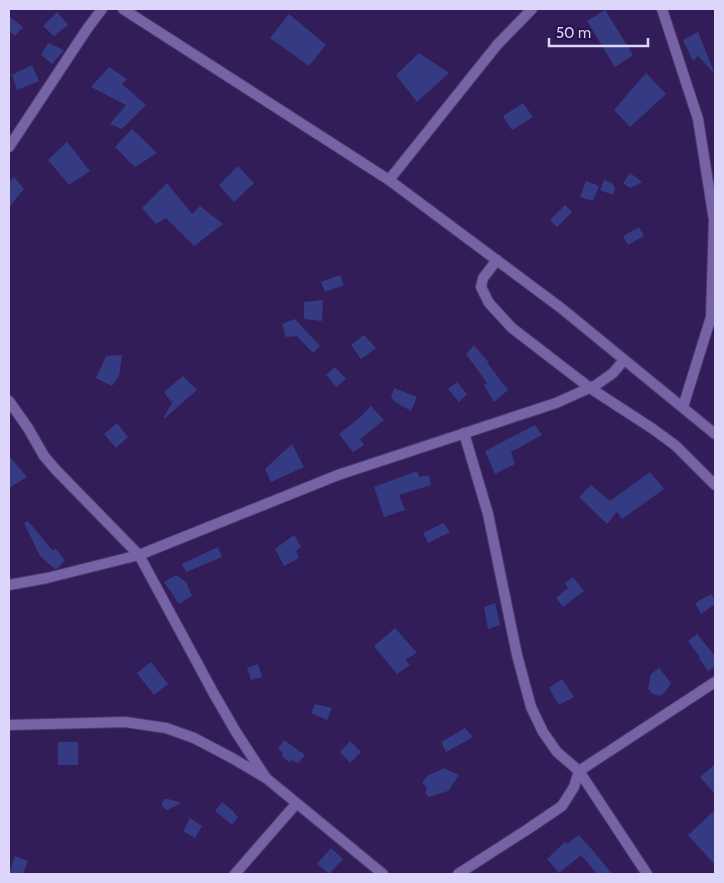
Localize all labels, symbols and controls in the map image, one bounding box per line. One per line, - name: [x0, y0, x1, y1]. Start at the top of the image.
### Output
- scale bar: [549, 15, 648, 47]
- text: 50 m: [556, 24, 591, 42]

